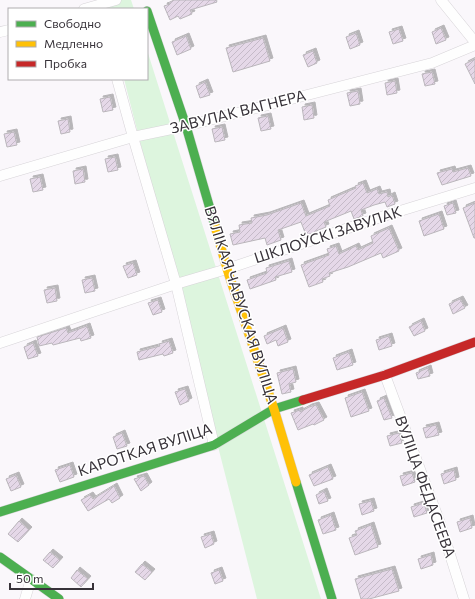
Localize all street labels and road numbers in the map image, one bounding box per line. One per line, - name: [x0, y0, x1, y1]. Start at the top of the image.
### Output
- street label: ЗАВУЛАК ВАГНЕРА: [168, 85, 307, 137]
- street label: ШКЛОЎСКІ ЗАВУЛАК: [252, 202, 404, 266]
- street label: ВЯЛІКАЯ ЧАВУСКАЯ ВУЛІЦА: [201, 203, 282, 406]
- street label: ВУЛІЦА ФЕДАСЕЕВА: [392, 413, 460, 560]
- street label: КАРОТКАЯ ВУЛІЦА: [75, 419, 214, 479]

